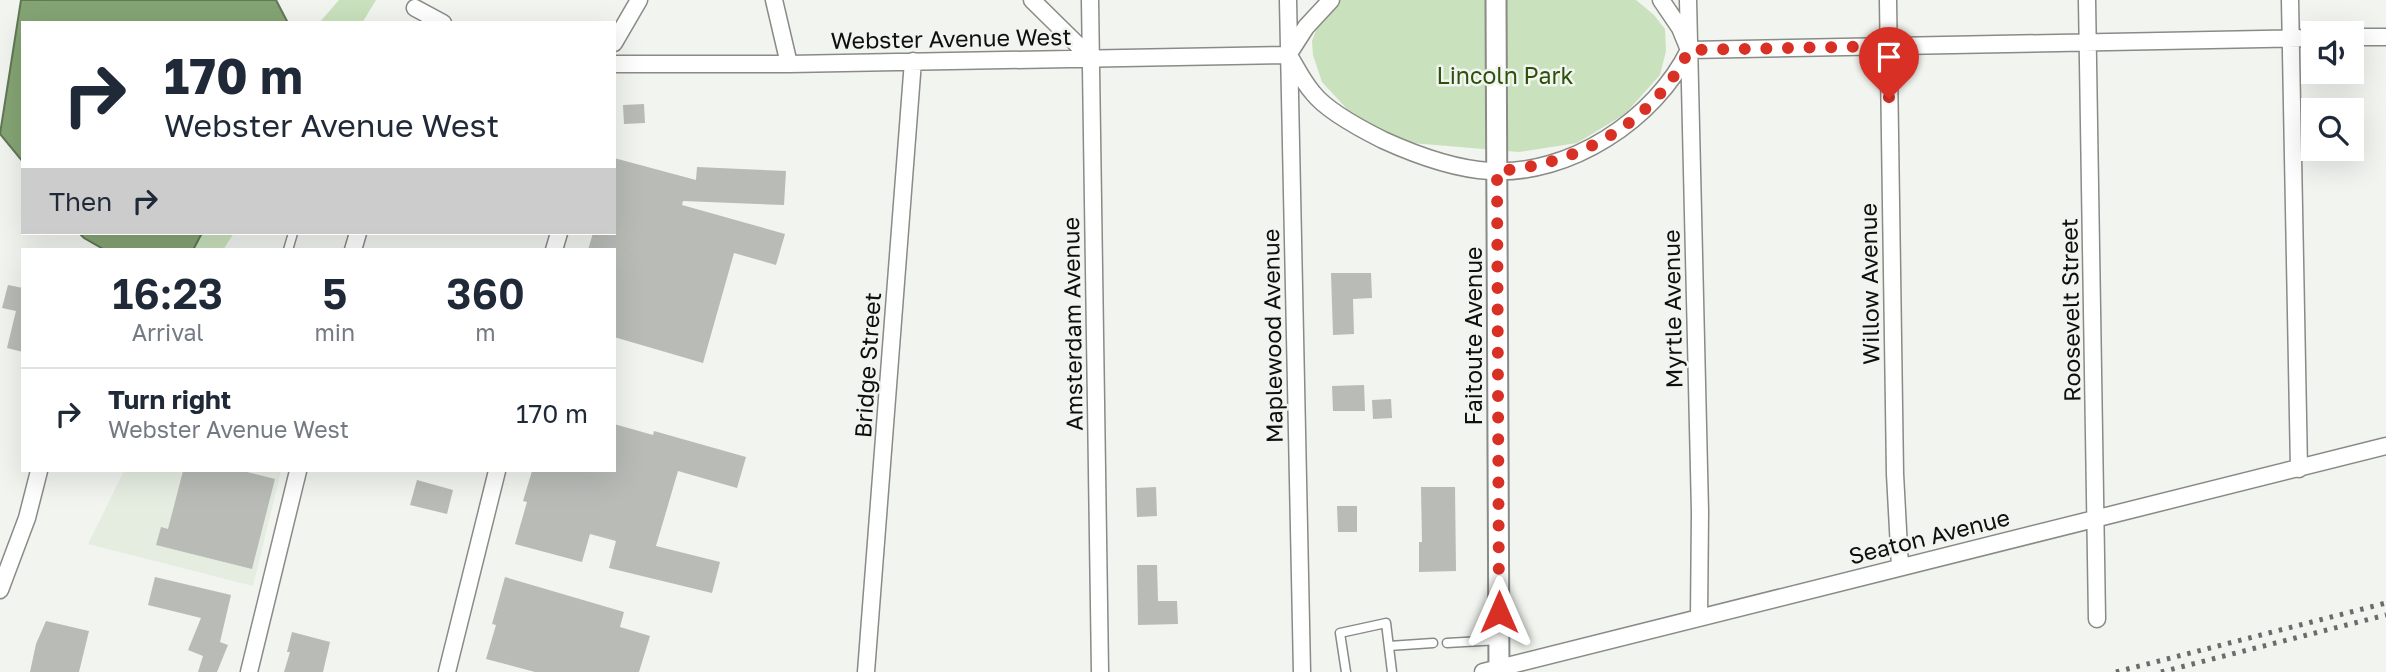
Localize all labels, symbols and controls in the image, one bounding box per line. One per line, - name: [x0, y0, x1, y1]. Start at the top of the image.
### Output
- map controls: [2301, 21, 2364, 161]
- button: sound: [2301, 21, 2364, 84]
- street label: Webster Avenue West: [830, 22, 1072, 54]
- pin: [1859, 27, 1919, 99]
- icon: arrive: [1870, 38, 1908, 76]
- text: 170 m: [164, 46, 303, 105]
- icon: right: [49, 49, 140, 140]
- park label: Lincoln Park: [1437, 61, 1573, 89]
- button: search: [2301, 98, 2364, 161]
- text: Webster Avenue West: [164, 106, 499, 144]
- icon: right: [126, 182, 164, 220]
- text: Then: [49, 186, 112, 217]
- street label: Willow Avenue: [1854, 203, 1884, 365]
- street label: Amsterdam Avenue: [1056, 217, 1088, 431]
- street label: Roosevelt Street: [2054, 218, 2086, 402]
- street label: Maplewood Avenue: [1256, 229, 1288, 443]
- street label: Myrtle Avenue: [1657, 229, 1687, 389]
- street label: Faitoute Avenue: [1459, 247, 1487, 425]
- text: 16:23: [112, 268, 223, 318]
- text: 5: [322, 268, 347, 318]
- text: 360: [446, 268, 525, 318]
- street label: Bridge Street: [848, 291, 886, 439]
- text: Arrival: [132, 318, 204, 346]
- text: min: [314, 318, 355, 346]
- text: m: [475, 318, 496, 346]
- text: Turn right: [108, 384, 231, 415]
- icon: right: [49, 395, 87, 433]
- text: 170 m: [516, 398, 588, 429]
- text: Webster Avenue West: [108, 415, 349, 443]
- street label: Seaton Avenue: [1846, 502, 2012, 570]
- position arrow: [1462, 575, 1536, 649]

